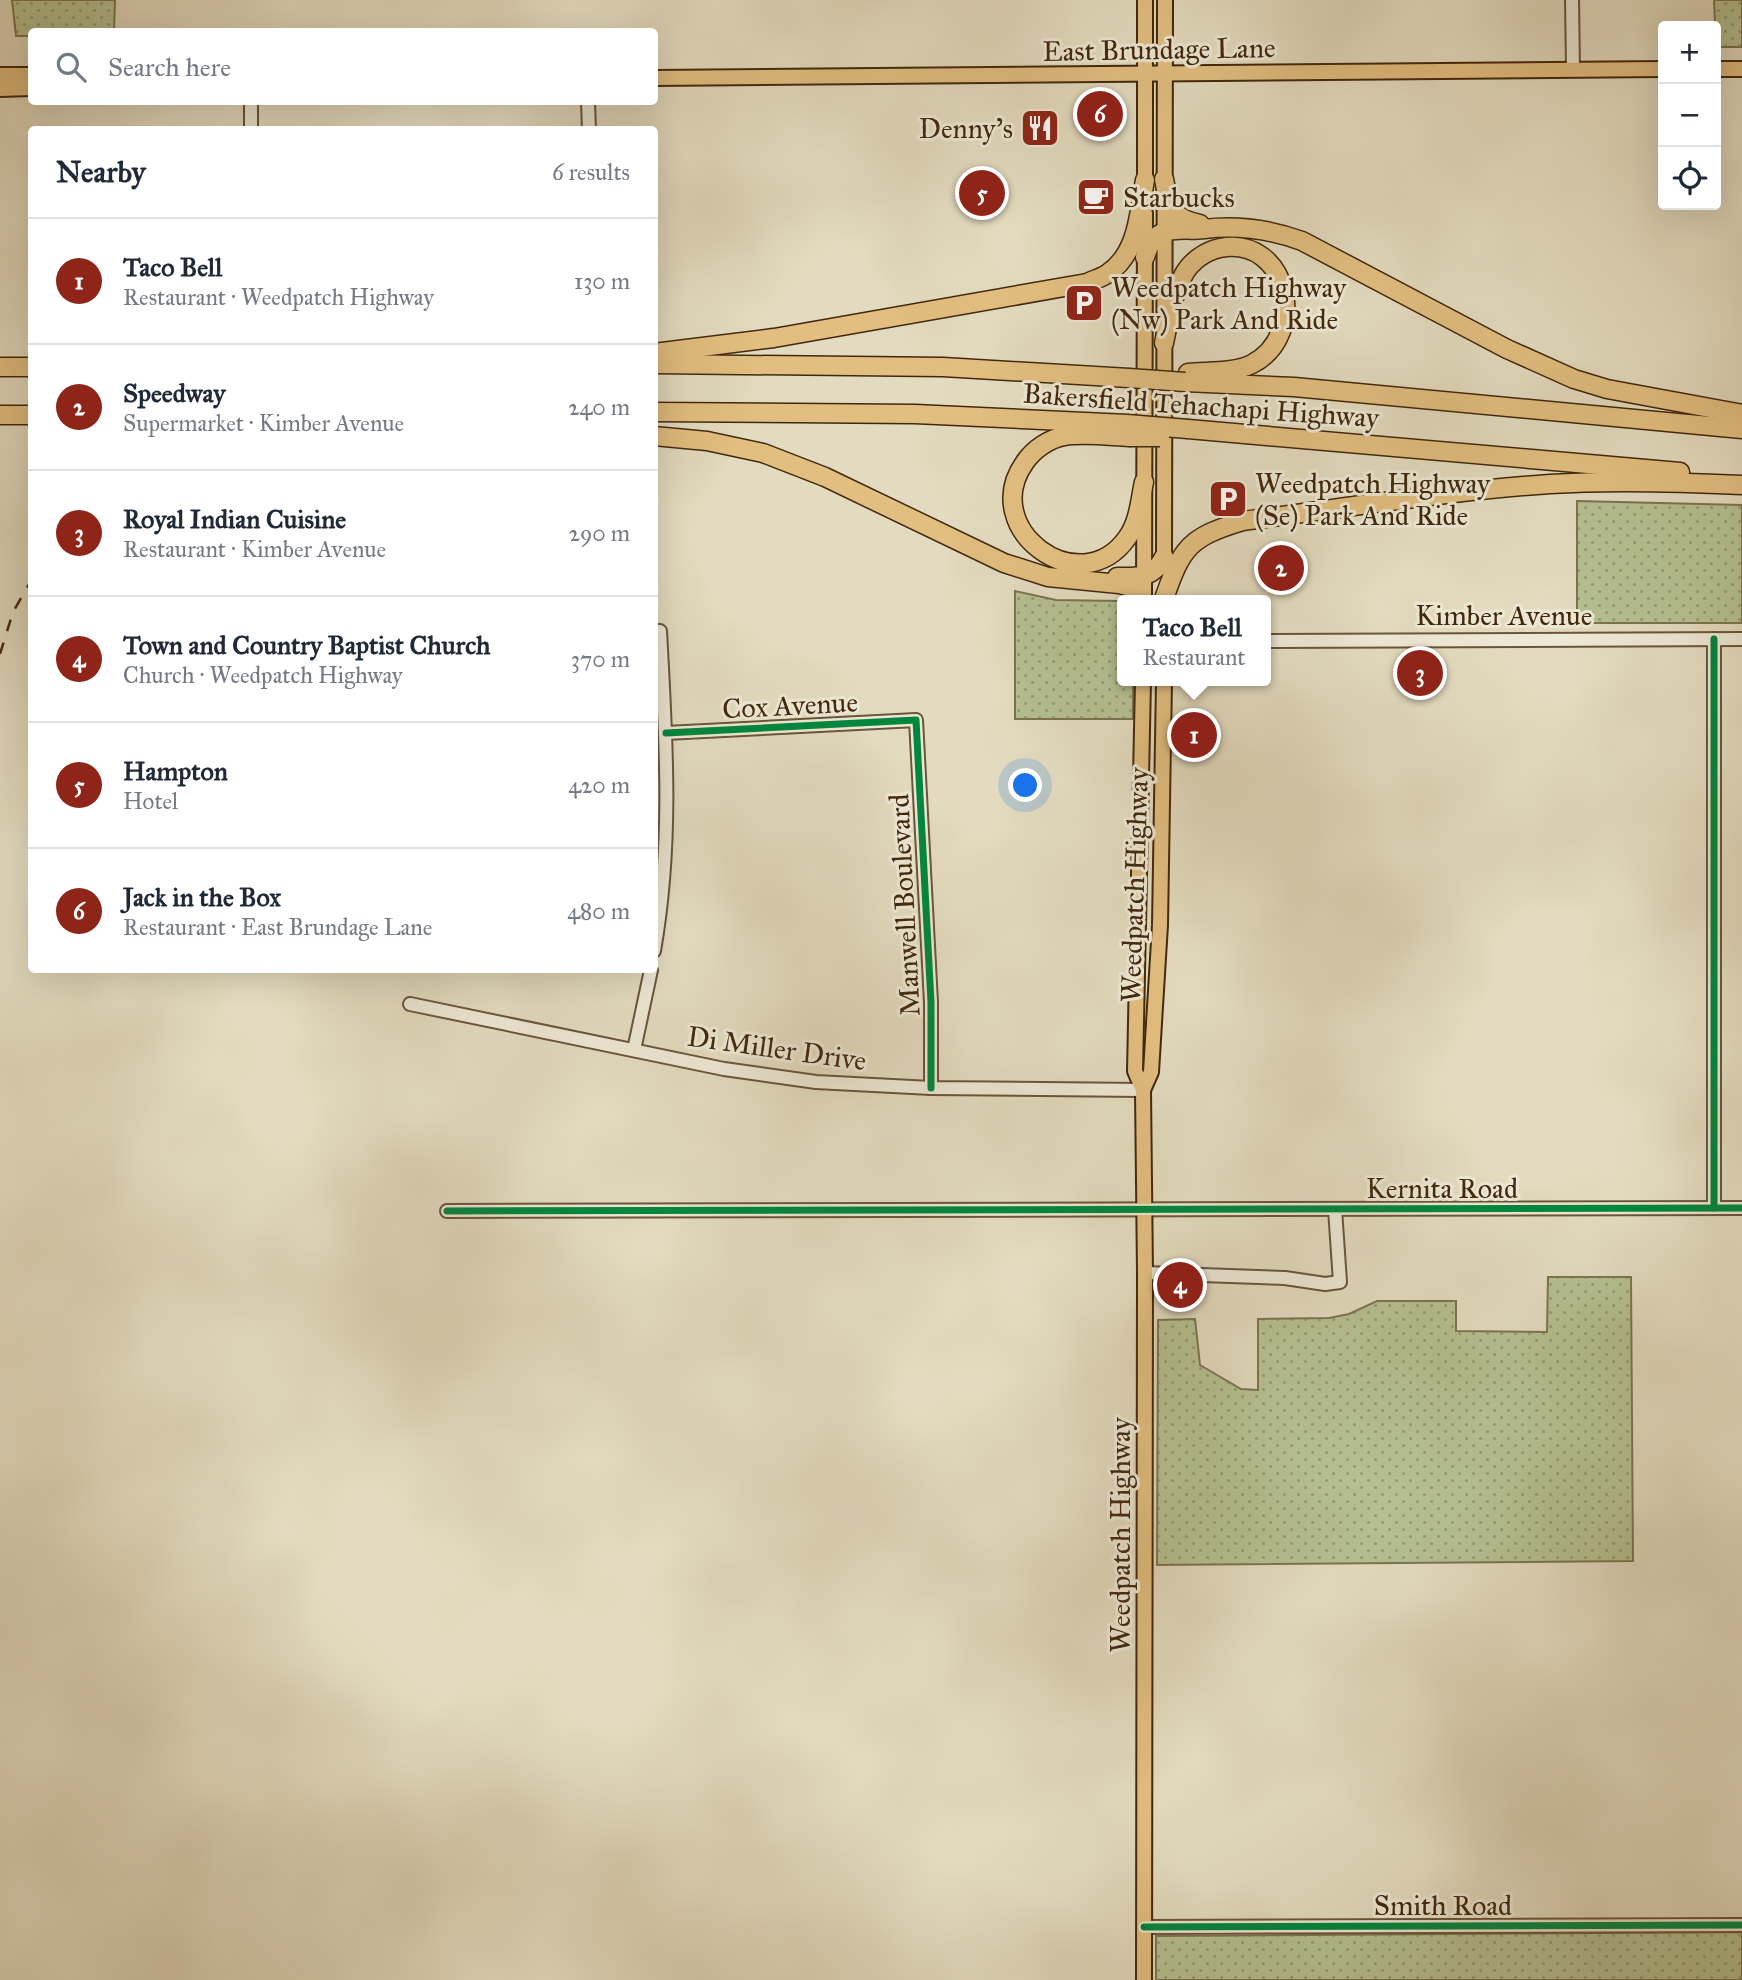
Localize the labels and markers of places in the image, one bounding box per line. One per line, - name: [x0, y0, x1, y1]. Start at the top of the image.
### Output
- pin: 6: [1077, 88, 1123, 140]
- restaurant icon: Denny's: [1019, 107, 1061, 149]
- place label: Denny's: [919, 111, 1013, 146]
- pin: 5: [959, 167, 1005, 219]
- cafe icon: Starbucks: [1075, 176, 1117, 218]
- place label: Starbucks: [1123, 180, 1235, 215]
- place label: Weedpatch Highway (Nw) Park And Ride: [1111, 270, 1347, 337]
- parking icon: Weedpatch Highway (Nw) Park And Ride: [1063, 282, 1105, 324]
- place label: Weedpatch Highway (Se) Park And Ride: [1255, 466, 1491, 533]
- parking icon: Weedpatch Highway (Se) Park And Ride: [1207, 478, 1249, 520]
- pin: 2: [1258, 542, 1304, 594]
- pin: 3: [1397, 647, 1443, 699]
- pin: 1: [1171, 709, 1217, 761]
- pin: 4: [1157, 1259, 1203, 1311]

